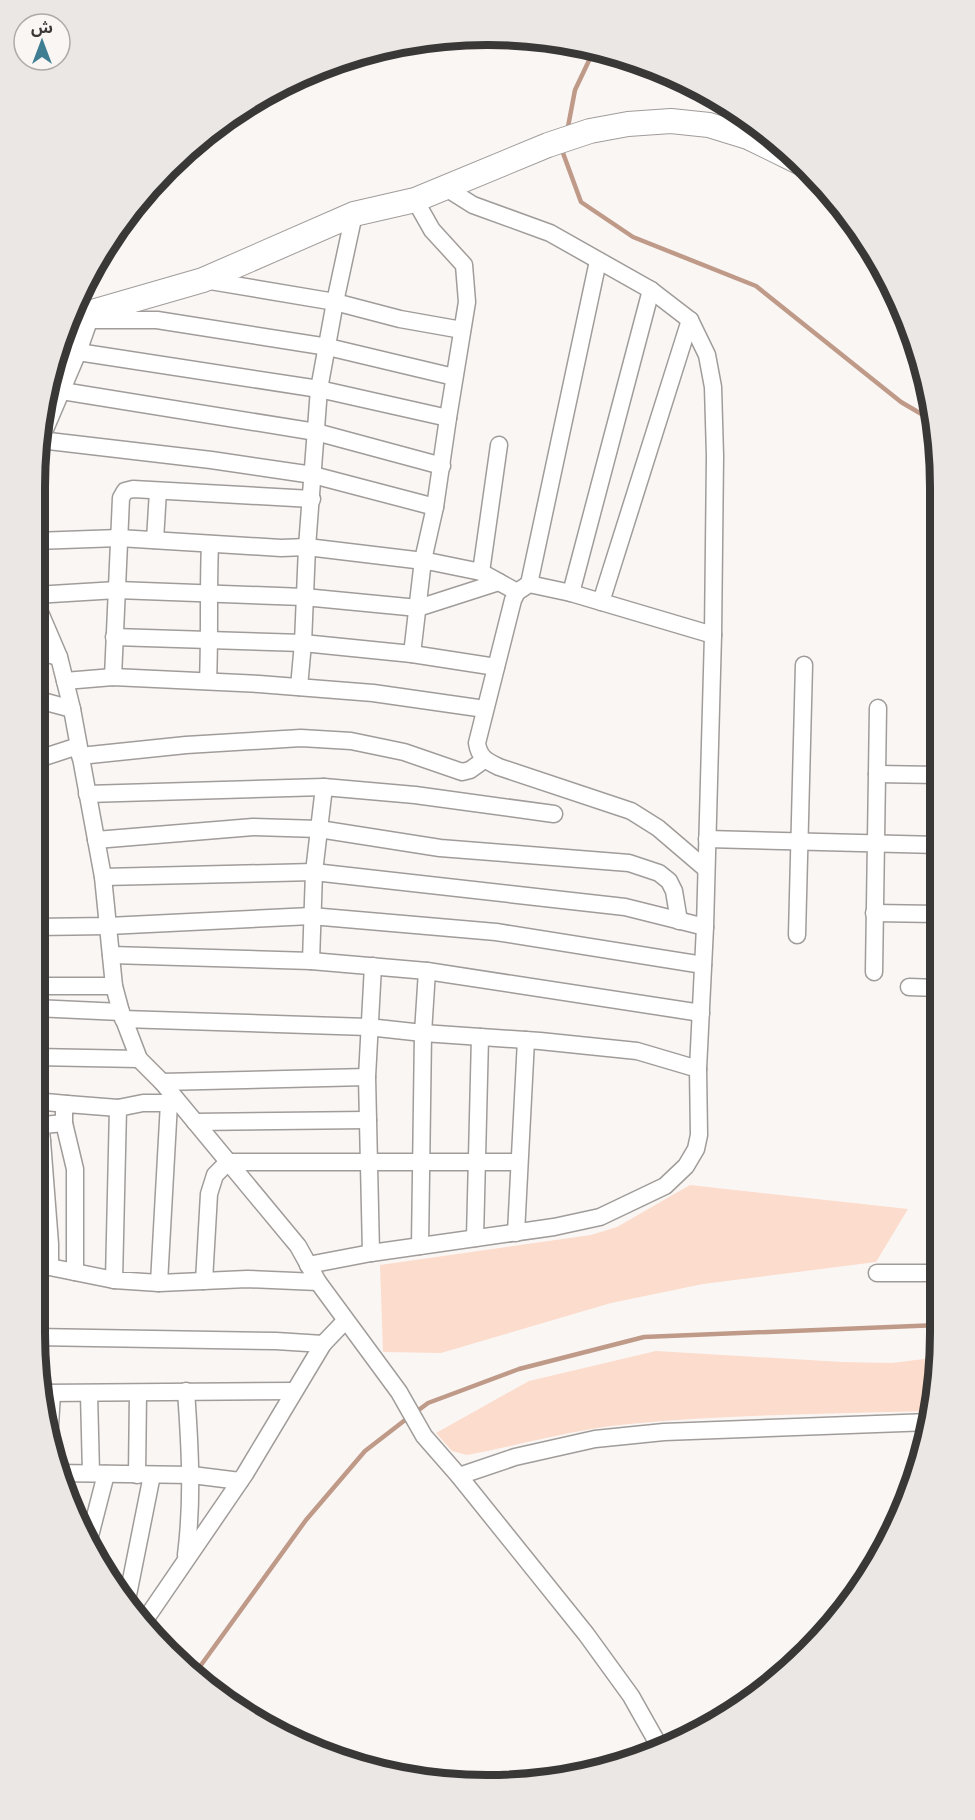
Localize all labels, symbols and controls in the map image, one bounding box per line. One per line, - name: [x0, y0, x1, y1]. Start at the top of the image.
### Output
- north arrow: [12, 12, 72, 72]
- text: ش: [31, 18, 53, 37]

